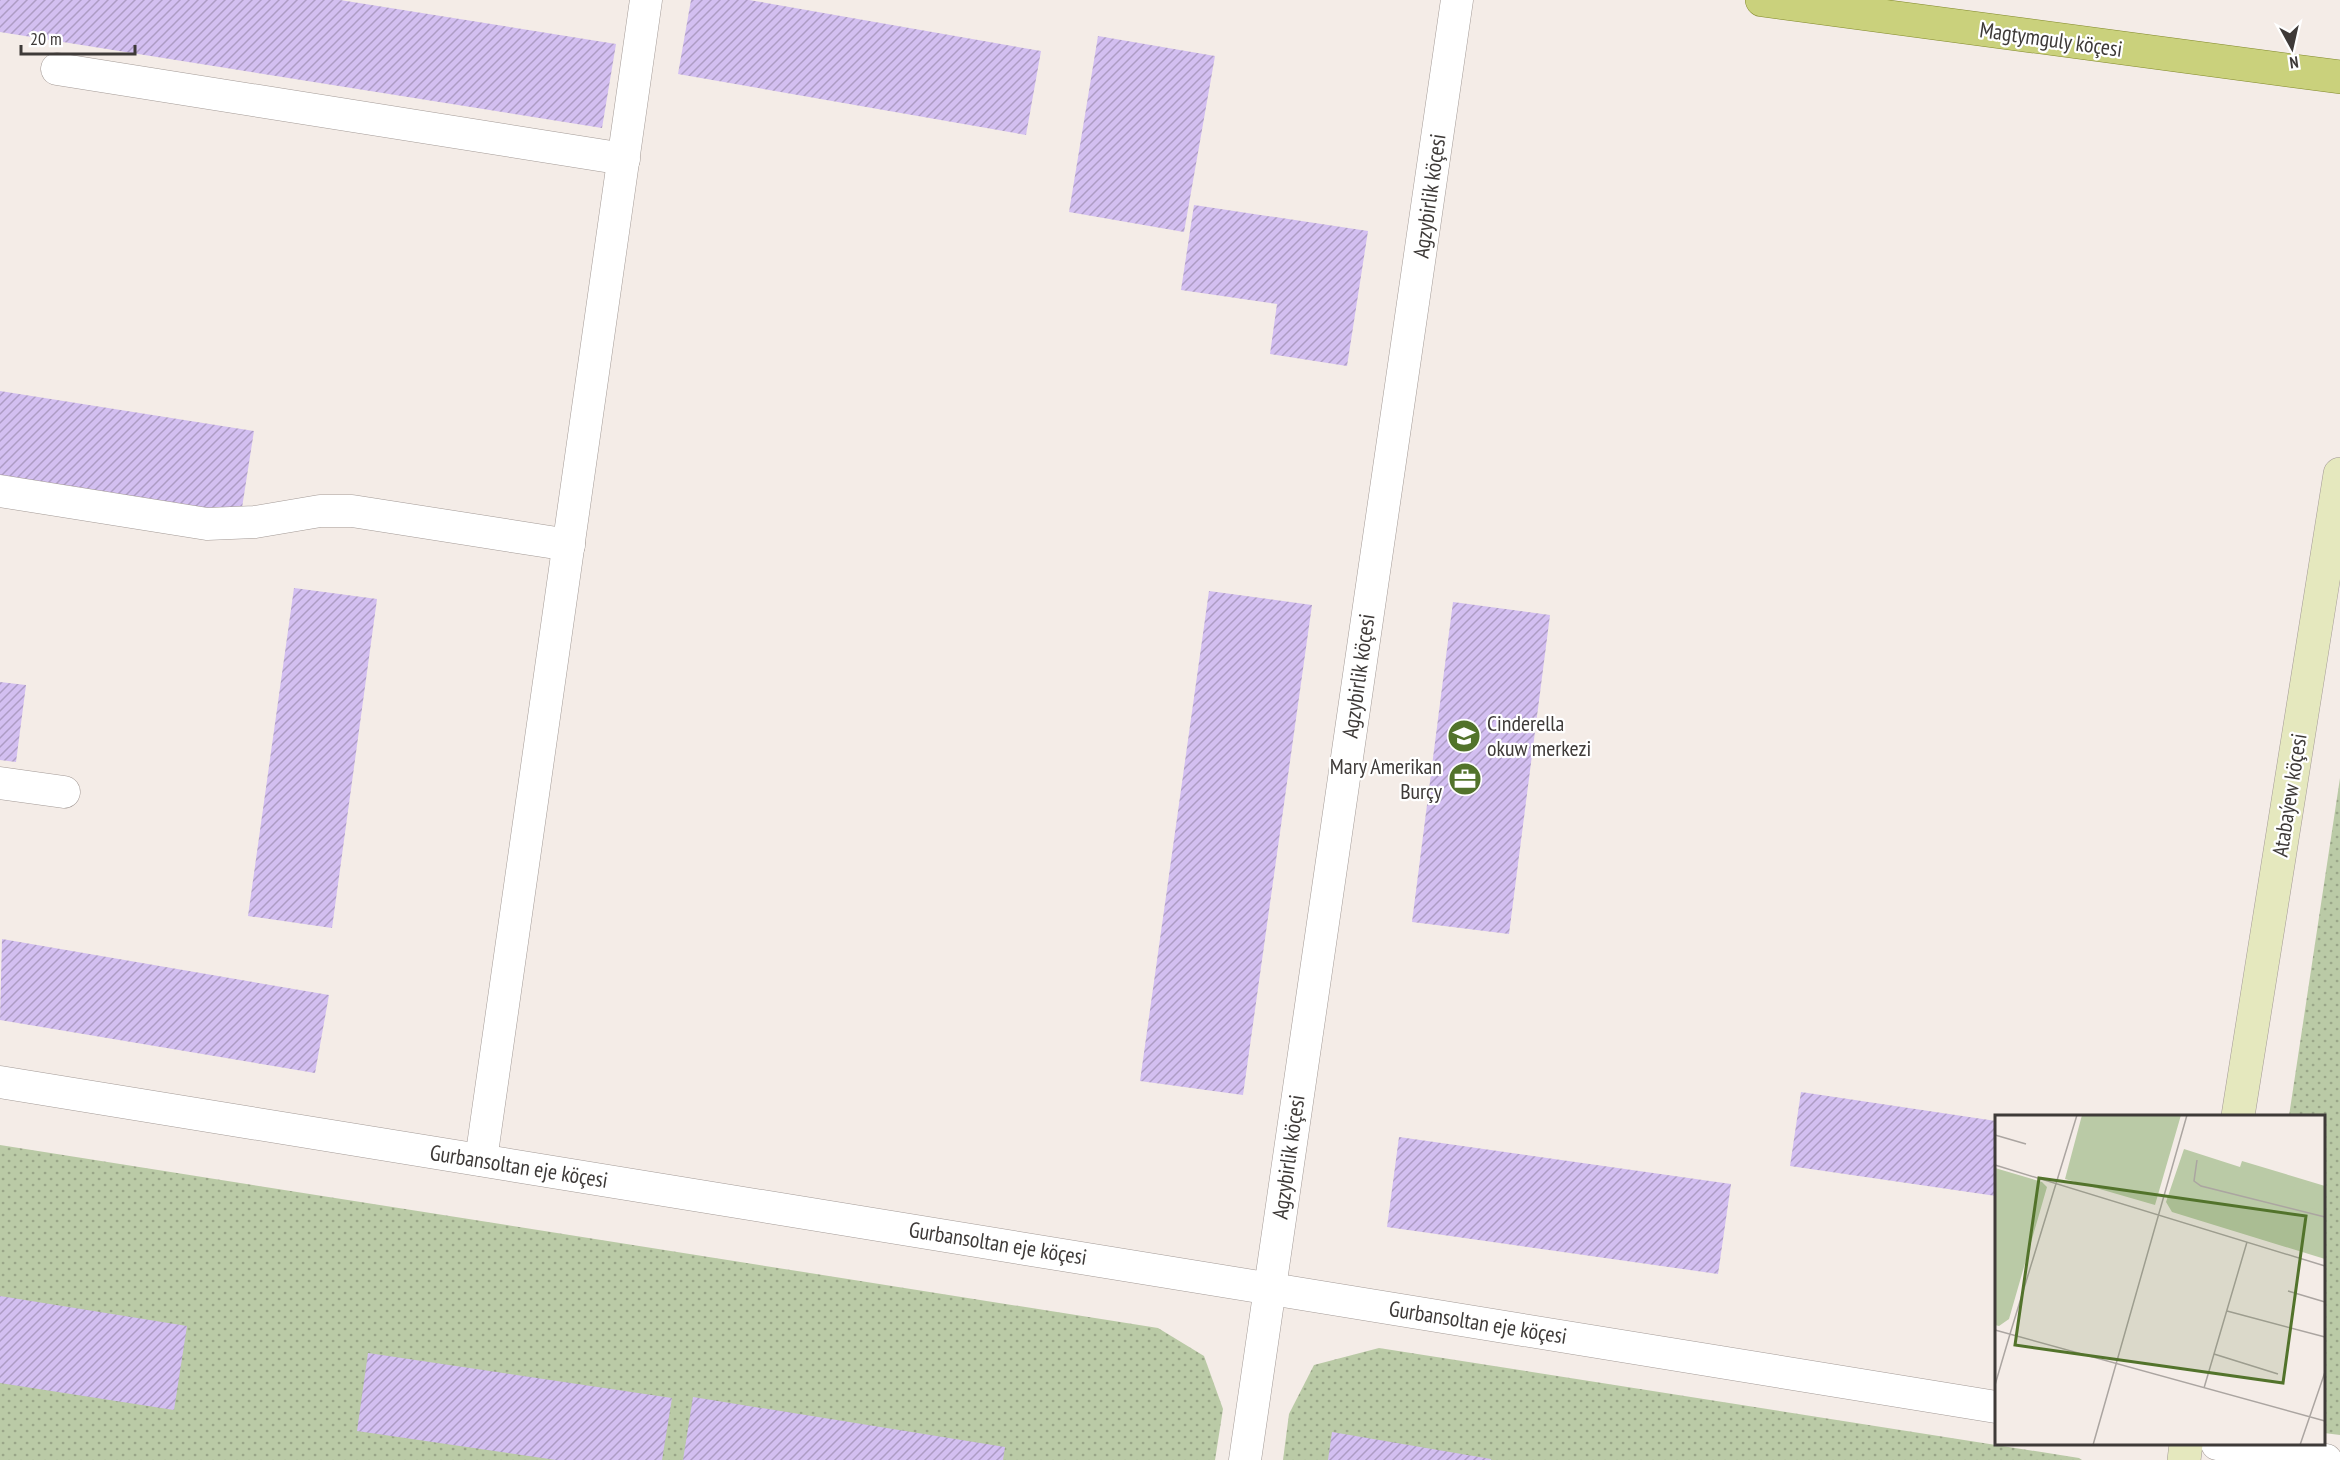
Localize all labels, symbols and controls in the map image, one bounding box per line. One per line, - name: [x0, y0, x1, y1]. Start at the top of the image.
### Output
- street label: Magtymguly köçesi: [1978, 15, 2124, 63]
- scale bar: [21, 18, 135, 56]
- north arrow: [2262, 18, 2322, 78]
- text: 20 m: [30, 27, 62, 50]
- text: N: [2288, 52, 2300, 73]
- street label: Agzybirlik köçesi: [1406, 132, 1452, 260]
- street label: Agzybirlik köçesi: [1335, 612, 1381, 740]
- place label: Cinderella okuw merkezi: [1487, 709, 1591, 762]
- school or university icon: Cinderella okuw merkezi: [1446, 718, 1482, 754]
- street label: Atabaýew köçesi: [2265, 731, 2313, 859]
- place label: Mary Amerikan Burçy: [1330, 752, 1443, 805]
- office icon: Mary Amerikan Burçy: [1447, 761, 1483, 797]
- street label: Agzybirlik köçesi: [1265, 1093, 1311, 1221]
- inset map: [1995, 1115, 2325, 1445]
- street label: Gurbansoltan eje köçesi: [428, 1138, 610, 1194]
- street label: Gurbansoltan eje köçesi: [907, 1215, 1089, 1271]
- street label: Gurbansoltan eje köçesi: [1387, 1294, 1569, 1350]

